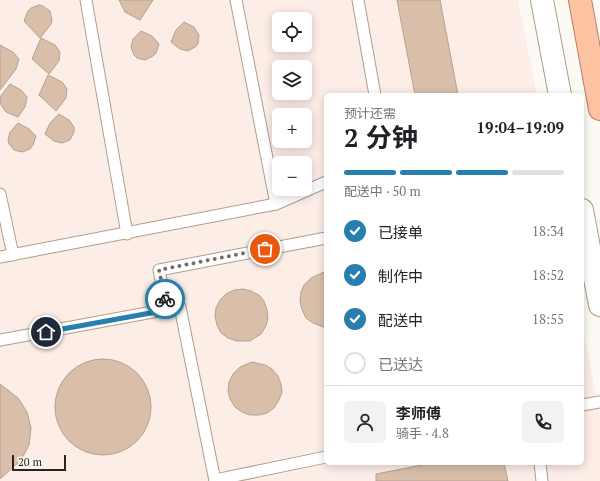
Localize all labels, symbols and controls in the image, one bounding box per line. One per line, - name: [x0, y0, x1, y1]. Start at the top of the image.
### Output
- map controls: [272, 12, 312, 196]
- button: locate: [272, 12, 312, 52]
- button: layers: [272, 60, 312, 100]
- text: 预计还需: [344, 104, 396, 122]
- button: +: [272, 108, 312, 148]
- text: 19:04–19:09: [477, 117, 564, 137]
- text: 2 分钟: [344, 120, 418, 154]
- button: −: [272, 156, 312, 196]
- text: 配送中 · 50 m: [344, 182, 421, 200]
- icon: check: [344, 220, 366, 242]
- text: 已接单: [378, 222, 423, 242]
- text: 18:34: [532, 222, 564, 240]
- pin: [248, 232, 282, 266]
- icon: bag: [254, 238, 276, 260]
- icon: check: [344, 264, 366, 286]
- text: 制作中: [378, 266, 423, 286]
- text: 18:52: [532, 266, 564, 284]
- courier: [145, 279, 185, 319]
- icon: bike: [154, 288, 176, 310]
- icon: check: [344, 308, 366, 330]
- text: 配送中: [378, 310, 423, 330]
- text: 18:55: [532, 310, 564, 328]
- pin: [29, 315, 63, 349]
- icon: home: [35, 321, 57, 343]
- text: 已送达: [378, 354, 423, 374]
- button: person: [344, 401, 386, 443]
- button: phone: [522, 401, 564, 443]
- text: 李师傅: [396, 403, 441, 423]
- text: 骑手 · 4.8: [396, 424, 449, 442]
- scale bar: [12, 453, 66, 472]
- text: 20 m: [18, 455, 42, 469]

